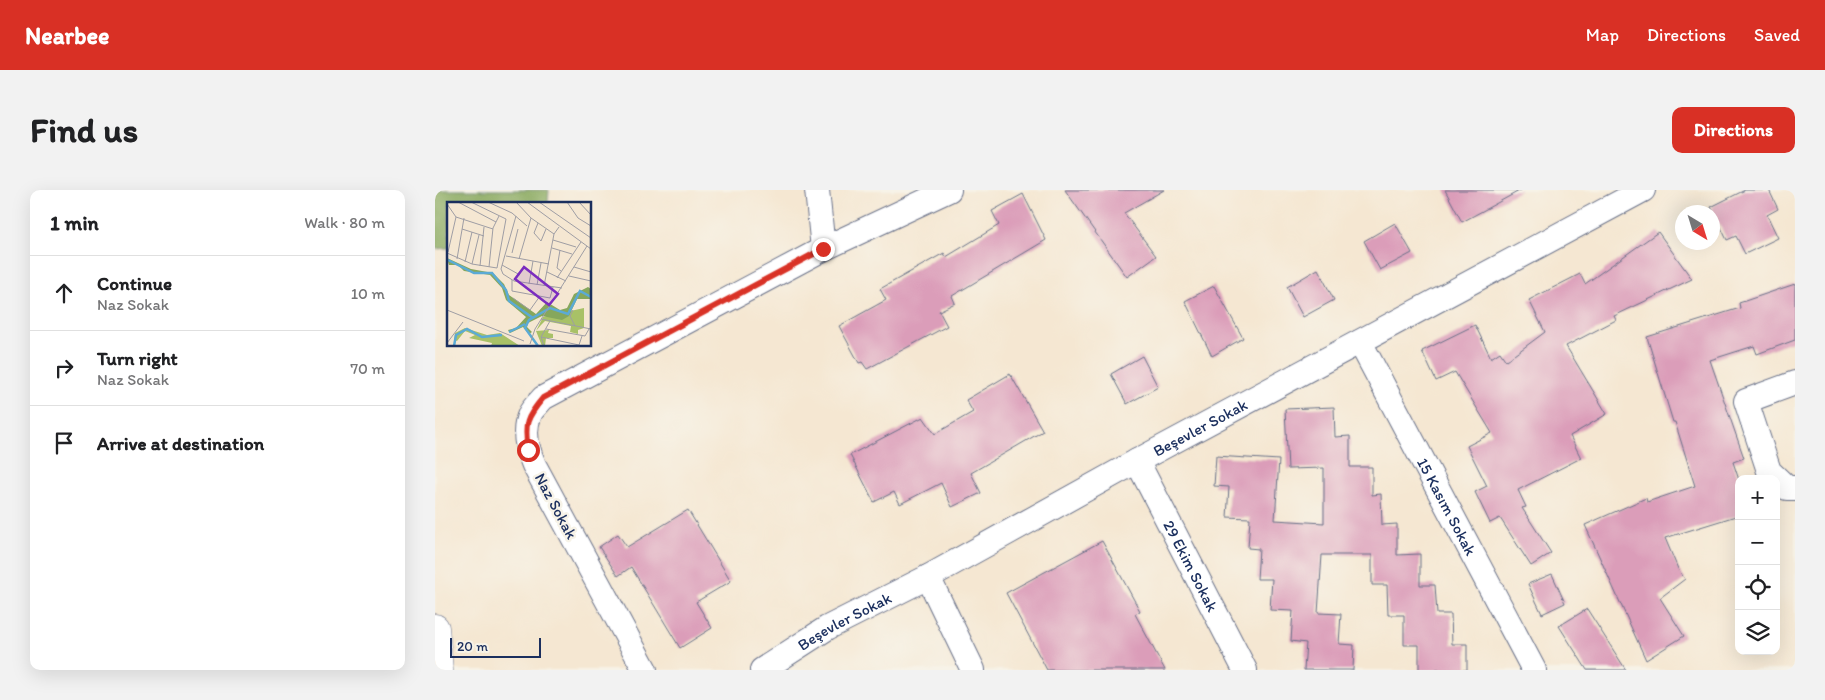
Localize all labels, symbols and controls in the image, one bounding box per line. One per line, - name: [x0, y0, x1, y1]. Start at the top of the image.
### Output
- text: Nearbee: [25, 21, 109, 50]
- text: Map: [1586, 24, 1619, 46]
- text: Directions: [1647, 24, 1726, 46]
- text: Saved: [1754, 24, 1800, 46]
- button: Directions: [1672, 107, 1795, 153]
- text: Find us: [30, 109, 138, 151]
- inset map: [447, 202, 591, 346]
- north arrow: [1675, 205, 1720, 250]
- text: 1 min: [50, 210, 99, 235]
- text: Walk · 80 m: [304, 213, 385, 232]
- route end: [812, 238, 835, 261]
- text: Continue: [97, 272, 172, 295]
- icon: ahead: [50, 279, 78, 307]
- text: 10 m: [351, 284, 385, 303]
- text: Naz Sokak: [97, 295, 169, 314]
- text: Turn right: [97, 347, 178, 370]
- icon: right: [50, 354, 78, 382]
- text: 70 m: [350, 359, 385, 378]
- text: Naz Sokak: [97, 370, 169, 389]
- street label: Beşevler Sokak: [1150, 394, 1250, 460]
- icon: arrive: [50, 429, 78, 457]
- text: Arrive at destination: [97, 432, 264, 455]
- route start: [517, 439, 540, 462]
- street label: 15 Kasım Sokak: [1413, 454, 1481, 559]
- street label: Naz Sokak: [531, 470, 582, 543]
- map controls: [1735, 475, 1780, 655]
- button: +: [1735, 475, 1780, 520]
- street label: 29 Ekim Sokak: [1160, 517, 1223, 615]
- button: −: [1735, 520, 1780, 565]
- button: locate: [1735, 565, 1780, 610]
- street label: Beşevler Sokak: [794, 588, 894, 654]
- button: layers: [1735, 610, 1780, 655]
- scale bar: [450, 635, 541, 658]
- text: 20 m: [457, 638, 488, 655]

